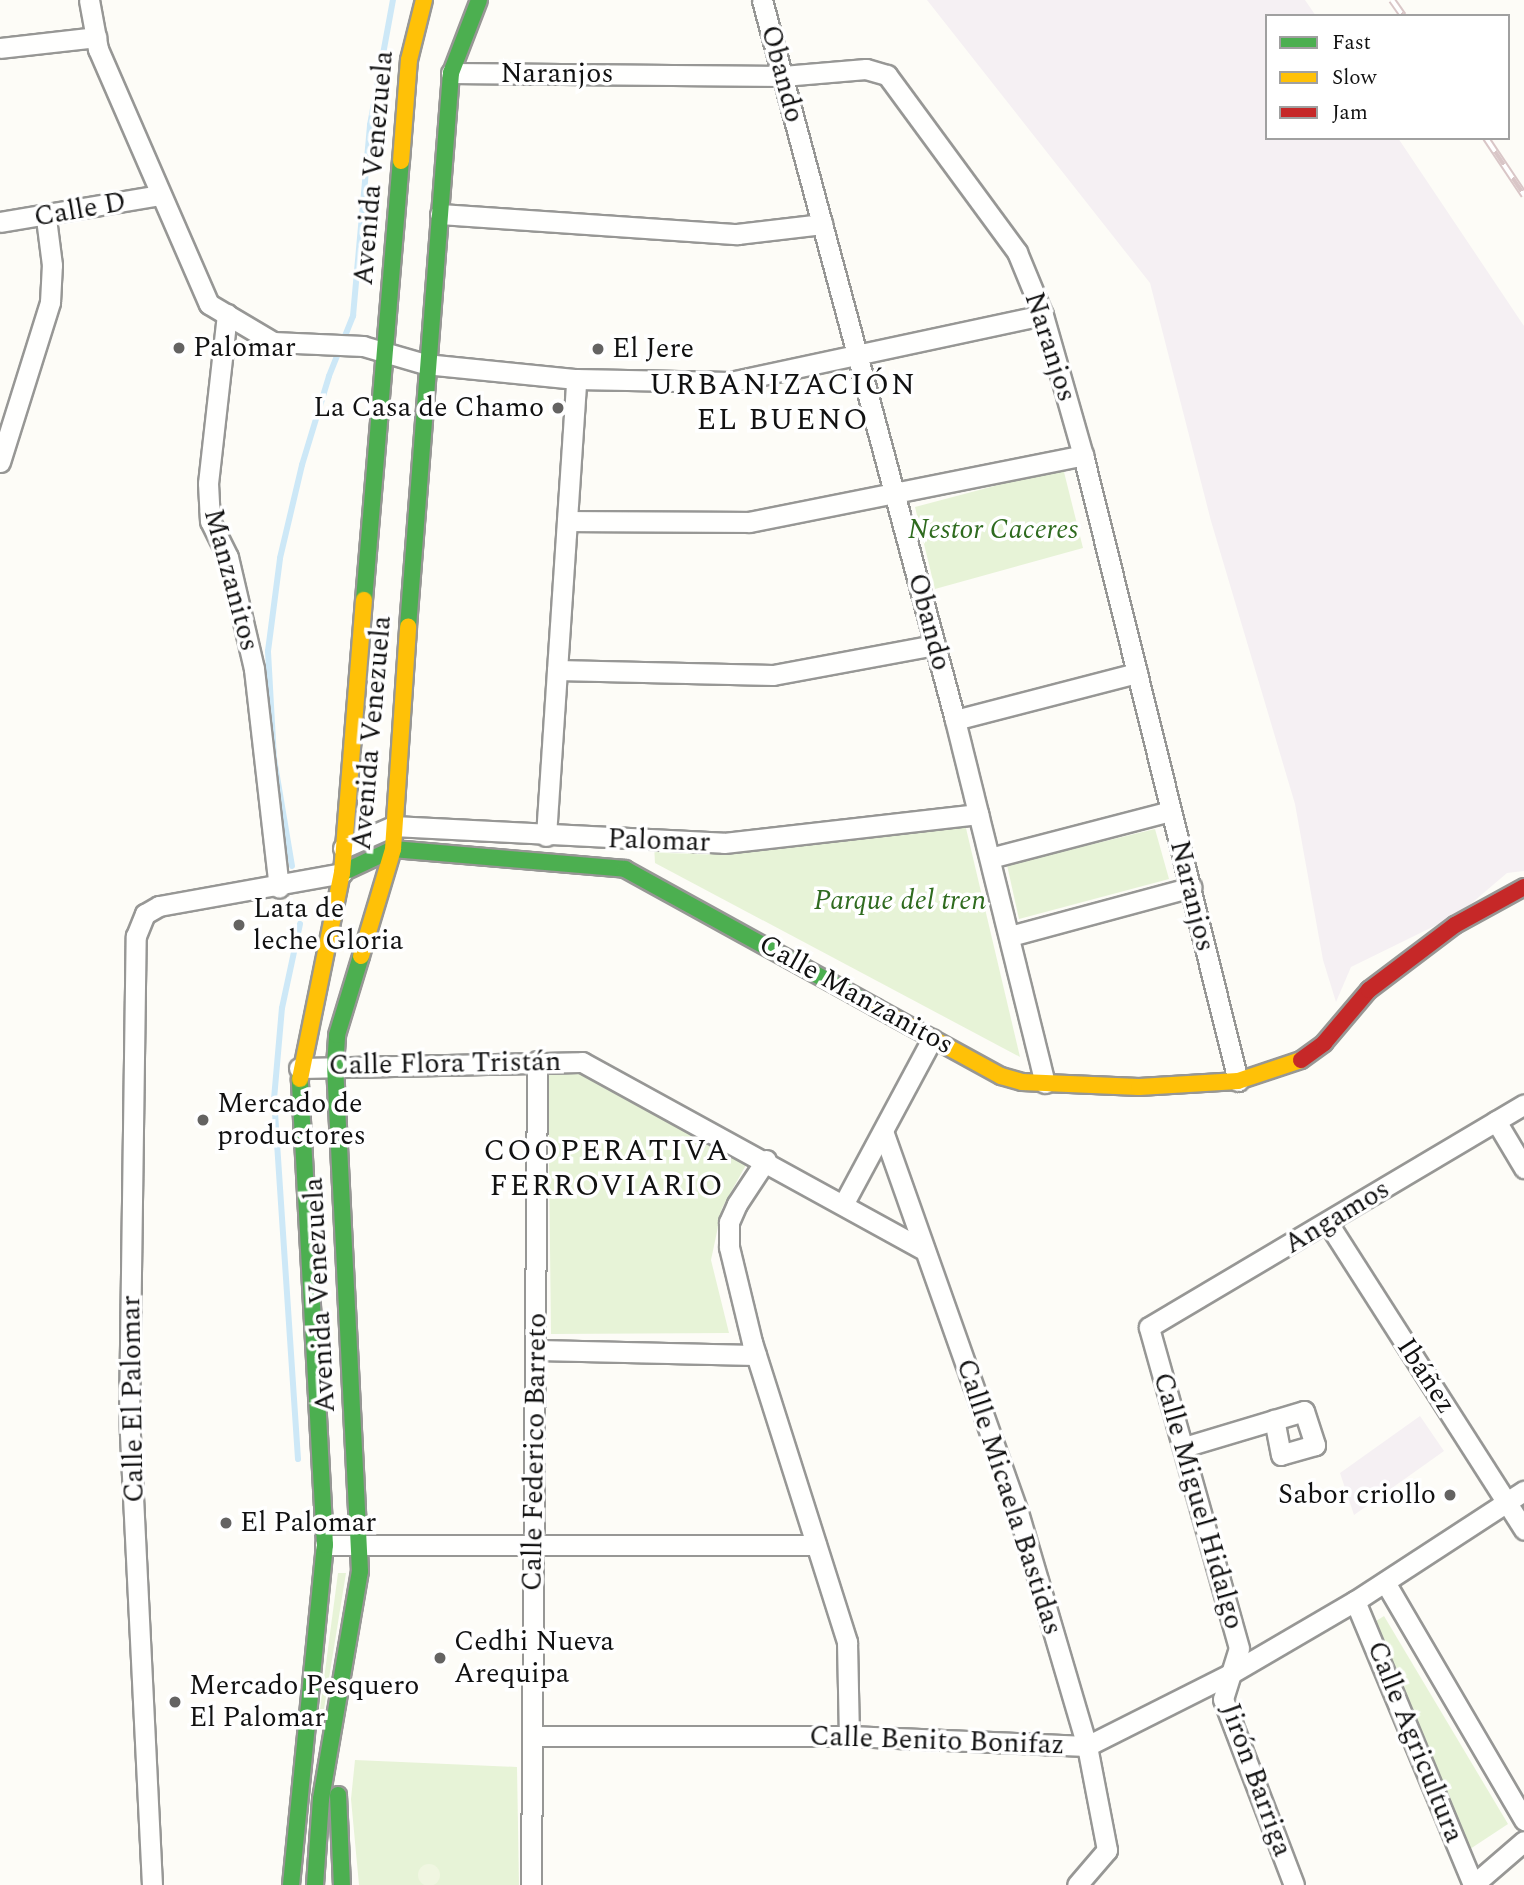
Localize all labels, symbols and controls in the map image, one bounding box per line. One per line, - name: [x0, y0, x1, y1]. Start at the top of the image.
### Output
- legend: [1265, 14, 1510, 140]
- street label: Obando: [753, 22, 811, 126]
- text: Fast: [1332, 27, 1371, 59]
- street label: Avenida Venezuela: [347, 49, 401, 287]
- street label: Naranjos: [500, 57, 614, 91]
- text: Slow: [1332, 62, 1376, 94]
- text: Jam: [1332, 97, 1368, 129]
- street label: Calle D: [31, 185, 129, 235]
- street label: Naranjos: [1017, 288, 1083, 406]
- place label: Palomar: [193, 331, 296, 365]
- place label: El Jere: [612, 332, 694, 366]
- marker: Palomar: [171, 340, 187, 356]
- marker: El Jere: [590, 341, 606, 357]
- district label: URBANIZACIÓN EL BUENO: [651, 367, 915, 438]
- place label: La Casa de Chamo: [313, 391, 544, 425]
- marker: La Casa de Chamo: [550, 400, 566, 416]
- street label: Manzanitos: [196, 505, 266, 655]
- park label: Nestor Caceres: [908, 513, 1078, 547]
- street label: Obando: [900, 570, 958, 674]
- street label: Avenida Venezuela: [345, 614, 399, 852]
- street label: Palomar: [607, 822, 711, 860]
- street label: Naranjos: [1162, 837, 1222, 955]
- park label: Parque del tren: [814, 884, 986, 918]
- place label: Lata de leche Gloria: [253, 892, 403, 958]
- marker: Lata de leche Gloria: [231, 917, 247, 933]
- street label: Calle Manzanitos: [753, 928, 959, 1062]
- street label: Calle Flora Tristán: [328, 1045, 562, 1083]
- place label: Mercado de productores: [217, 1087, 366, 1153]
- marker: Mercado de productores: [195, 1112, 211, 1128]
- district label: COOPERATIVA FERROVIARIO: [485, 1133, 729, 1204]
- street label: Angamos: [1278, 1172, 1396, 1262]
- street label: Avenida Venezuela: [297, 1177, 343, 1413]
- street label: Calle El Palomar: [114, 1295, 152, 1503]
- street label: Calle Federico Barreto: [516, 1313, 554, 1591]
- street label: Ibáñez: [1389, 1332, 1463, 1420]
- street label: Callle Micaela Bastidas: [948, 1355, 1070, 1639]
- street label: Calle Miguel Hidalgo: [1145, 1369, 1251, 1633]
- place label: Sabor criollo: [1278, 1478, 1436, 1512]
- marker: Sabor criollo: [1442, 1487, 1458, 1503]
- place label: El Palomar: [240, 1506, 376, 1540]
- marker: El Palomar: [218, 1515, 234, 1531]
- place label: Cedhi Nueva Arequipa: [454, 1625, 614, 1691]
- street label: Calle Agricultura: [1359, 1636, 1471, 1848]
- marker: Cedhi Nueva Arequipa: [432, 1650, 448, 1666]
- place label: Mercado Pesquero El Palomar: [189, 1669, 419, 1735]
- marker: Mercado Pesquero El Palomar: [167, 1694, 183, 1710]
- street label: Jirón Barriga: [1213, 1699, 1299, 1861]
- street label: Calle Benito Bonifaz: [809, 1720, 1065, 1762]

